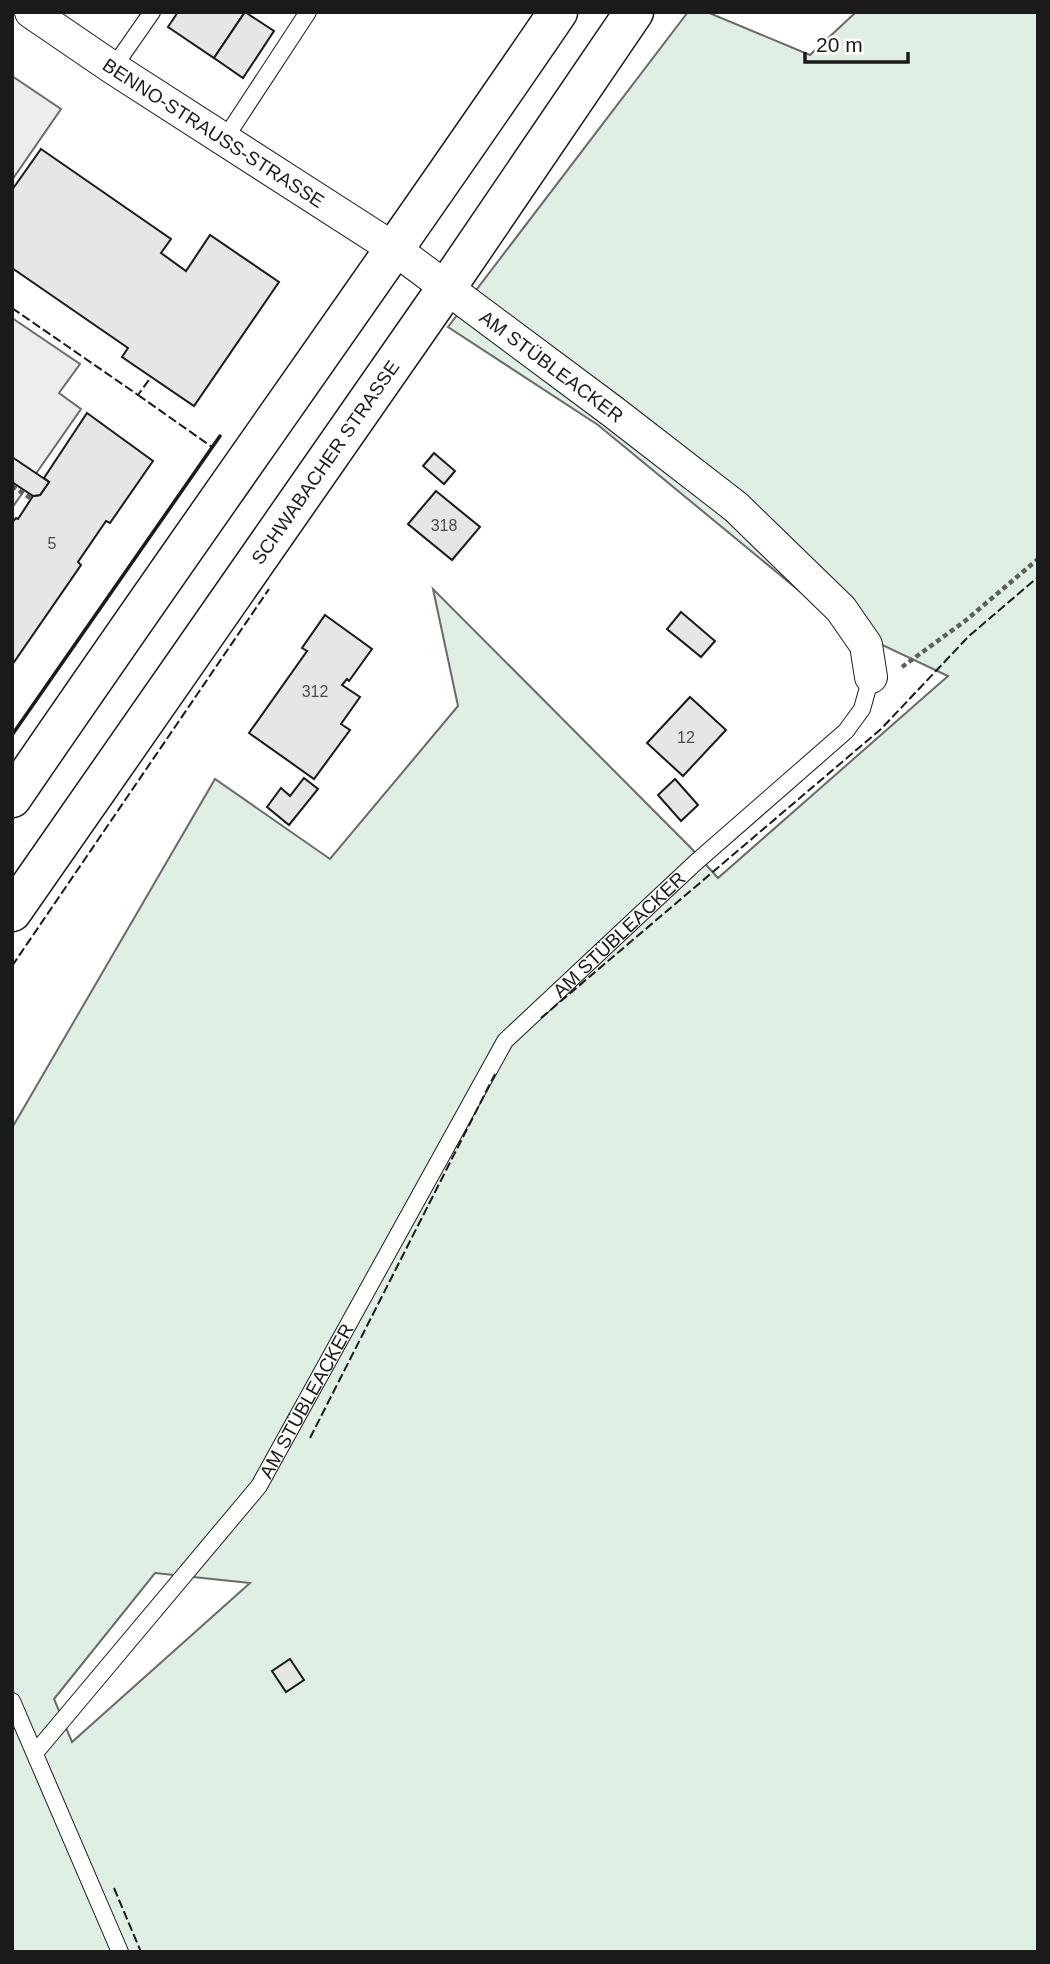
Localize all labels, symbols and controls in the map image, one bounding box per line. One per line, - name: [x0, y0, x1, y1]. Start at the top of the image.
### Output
- scale bar: [805, 21, 908, 65]
- text: 20 m: [816, 33, 863, 56]
- street label: BENNO-STRAUSS-STRASSE: [99, 54, 328, 212]
- street label: AM STÜBLEACKER: [476, 306, 628, 426]
- street label: SCHWABACHER STRASSE: [247, 356, 403, 568]
- house number: 318: [431, 517, 457, 534]
- house number: 5: [48, 535, 57, 552]
- house number: 312: [302, 683, 328, 700]
- house number: 12: [677, 729, 695, 746]
- street label: AM STÜBLEACKER: [548, 867, 689, 1001]
- street label: AM STÜBLEACKER: [255, 1320, 357, 1482]

